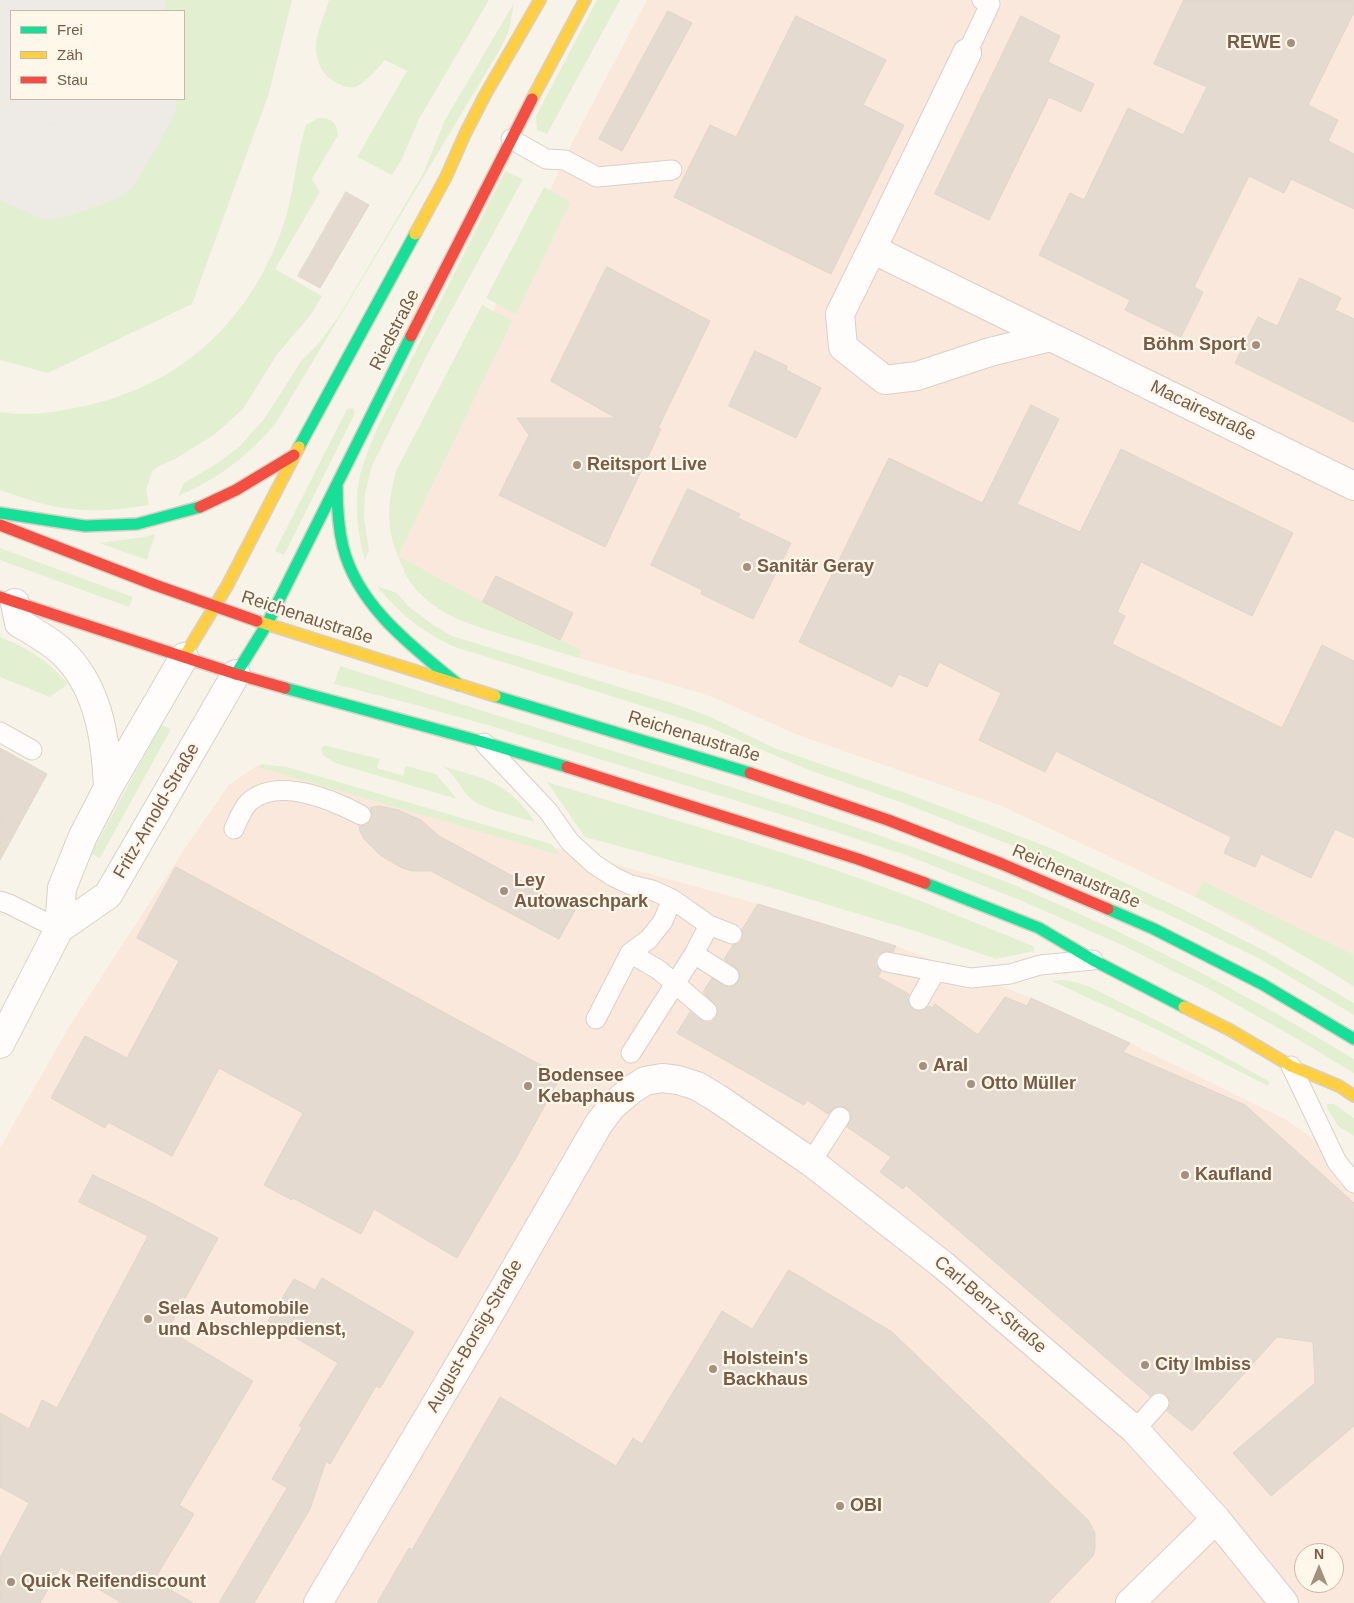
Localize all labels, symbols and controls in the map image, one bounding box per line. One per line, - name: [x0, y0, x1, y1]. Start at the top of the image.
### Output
- legend: [10, 10, 185, 100]
- text: Frei: [57, 21, 83, 38]
- place label: REWE: [1227, 32, 1281, 54]
- marker: REWE: [1285, 37, 1297, 49]
- text: Zäh: [57, 46, 83, 63]
- text: Stau: [57, 71, 88, 88]
- street label: Riedstraße: [365, 286, 425, 374]
- place label: Böhm Sport: [1143, 334, 1246, 356]
- marker: Böhm Sport: [1250, 339, 1262, 351]
- street label: Macairestraße: [1147, 376, 1259, 446]
- place label: Reitsport Live: [587, 454, 707, 476]
- marker: Reitsport Live: [571, 459, 583, 471]
- place label: Sanitär Geray: [757, 556, 874, 578]
- marker: Sanitär Geray: [741, 561, 753, 573]
- street label: Reichenaustraße: [238, 587, 376, 649]
- street label: Reichenaustraße: [625, 707, 763, 767]
- street label: Fritz-Arnold-Straße: [109, 739, 205, 883]
- street label: Reichenaustraße: [1009, 840, 1143, 914]
- place label: Ley Autowaschpark: [514, 870, 648, 912]
- marker: Ley Autowaschpark: [498, 885, 510, 897]
- place label: Aral: [933, 1055, 968, 1077]
- marker: Aral: [917, 1060, 929, 1072]
- place label: Bodensee Kebaphaus: [538, 1065, 635, 1108]
- place label: Otto Müller: [981, 1073, 1076, 1095]
- marker: Otto Müller: [965, 1078, 977, 1090]
- marker: Bodensee Kebaphaus: [522, 1080, 534, 1092]
- place label: Kaufland: [1195, 1164, 1272, 1186]
- marker: Kaufland: [1179, 1169, 1191, 1181]
- street label: Carl-Benz-Straße: [929, 1252, 1051, 1358]
- street label: August-Borsig-Straße: [422, 1256, 528, 1416]
- place label: Selas Automobile und Abschleppdienst,: [158, 1298, 346, 1340]
- marker: Selas Automobile und Abschleppdienst,: [142, 1313, 154, 1325]
- place label: Holstein's Backhaus: [723, 1348, 808, 1390]
- place label: City Imbiss: [1155, 1354, 1251, 1376]
- marker: City Imbiss: [1139, 1359, 1151, 1371]
- marker: Holstein's Backhaus: [707, 1363, 719, 1375]
- place label: OBI: [850, 1495, 882, 1517]
- marker: OBI: [834, 1500, 846, 1512]
- north arrow: [1294, 1543, 1344, 1593]
- text: N: [1314, 1546, 1324, 1562]
- place label: Quick Reifendiscount: [21, 1571, 206, 1593]
- marker: Quick Reifendiscount: [5, 1576, 17, 1588]

